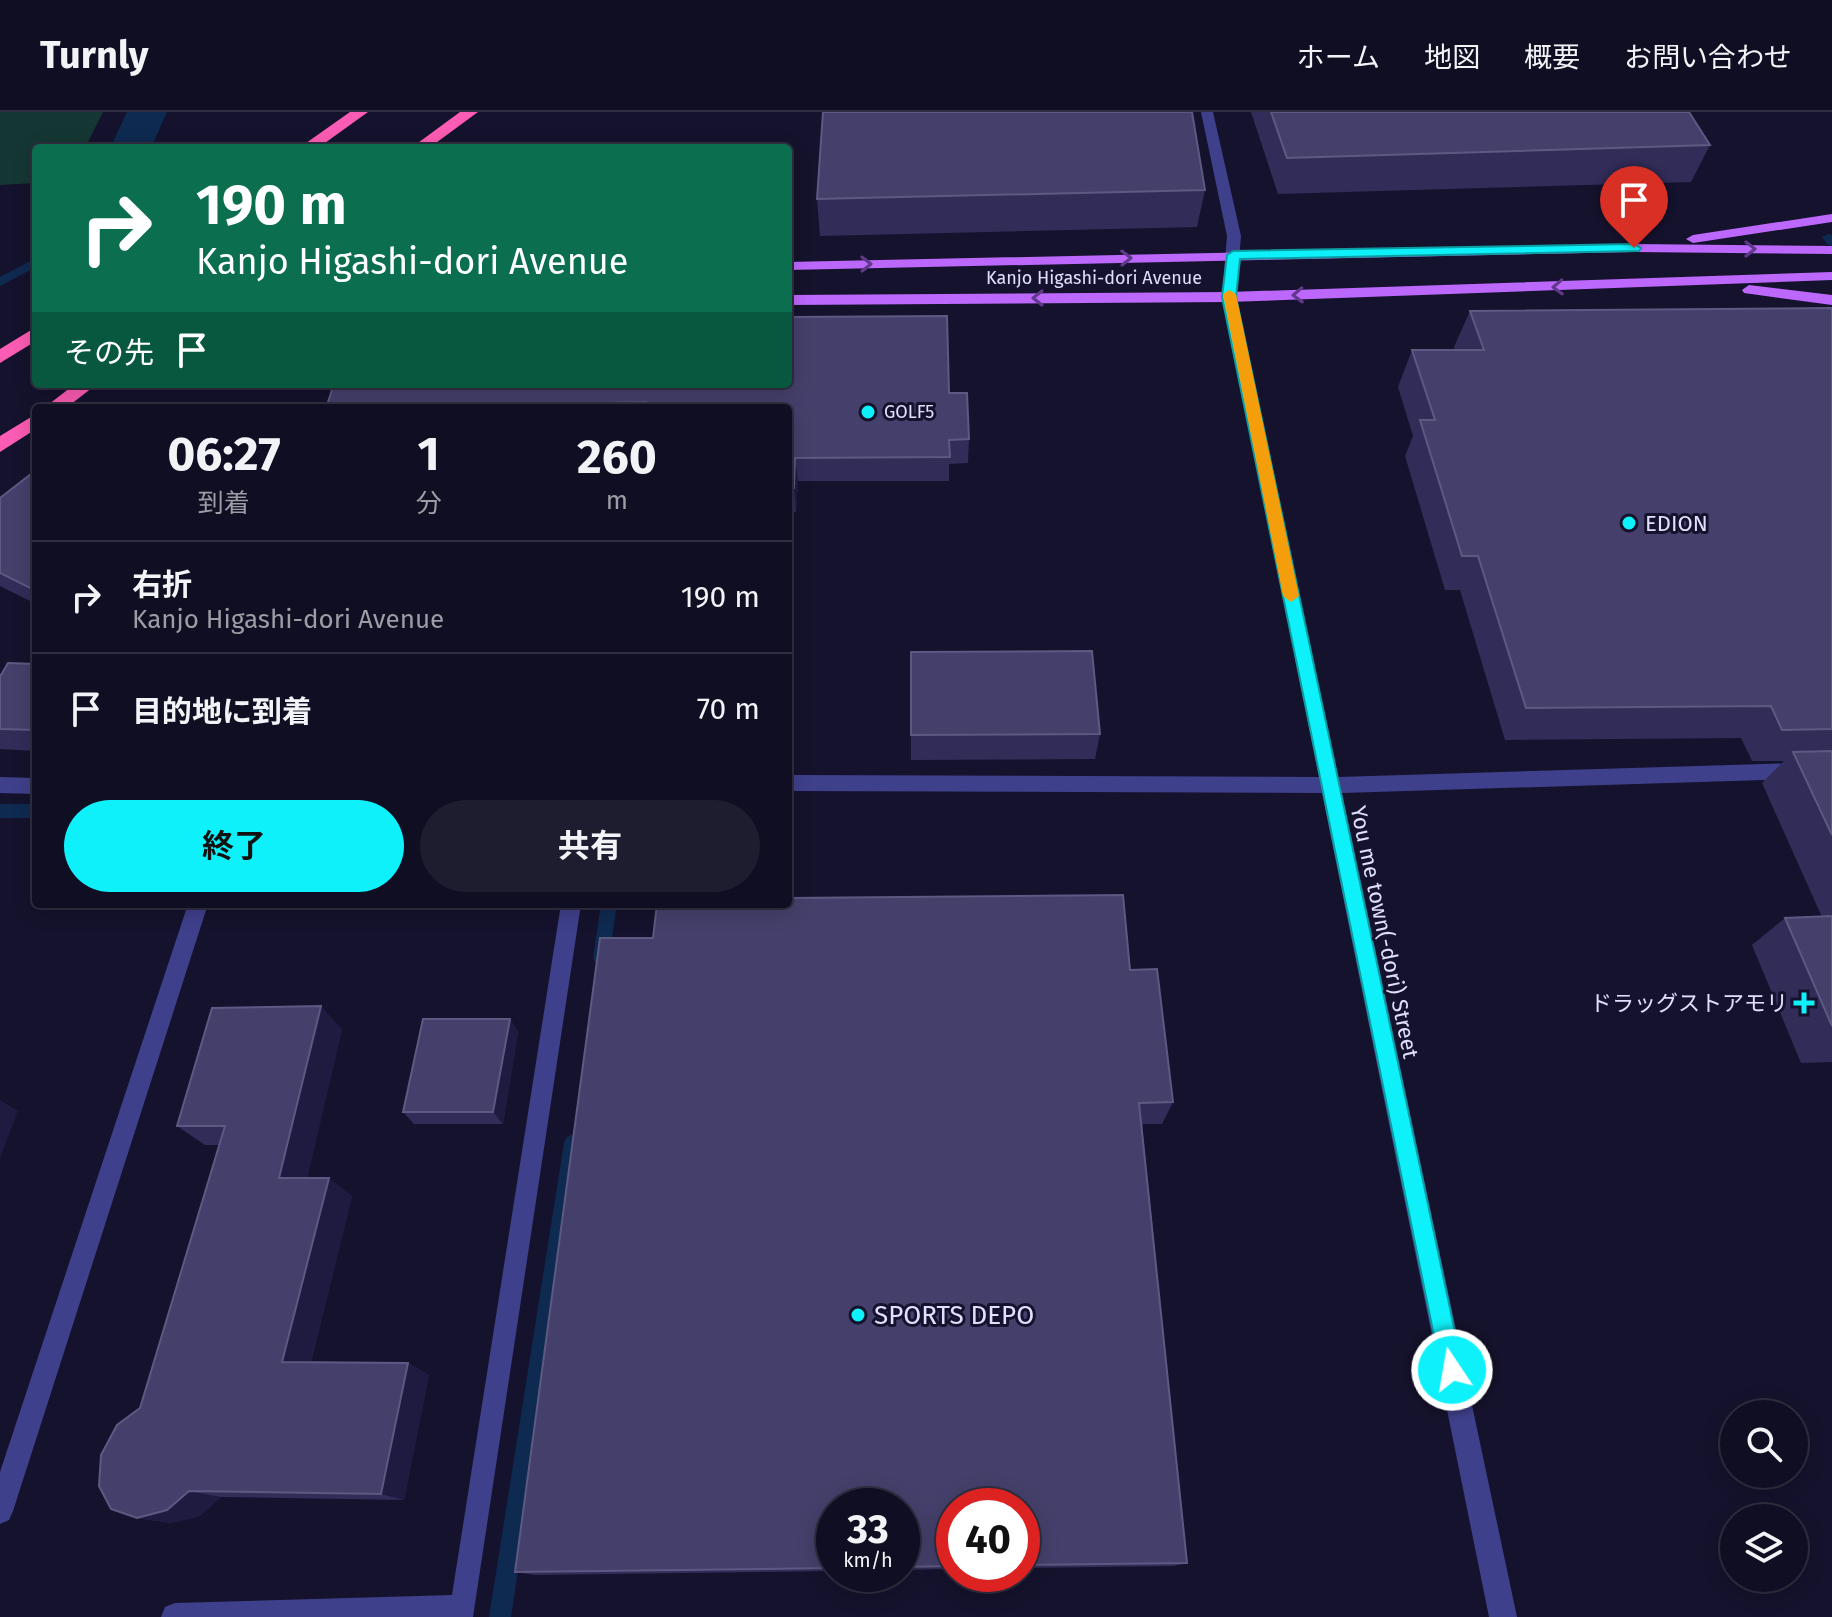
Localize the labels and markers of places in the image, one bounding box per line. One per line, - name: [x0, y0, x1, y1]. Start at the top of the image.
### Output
- pin: [1600, 166, 1668, 248]
- place label: GOLF5: [884, 401, 934, 423]
- marker: GOLF5: [859, 403, 877, 421]
- place label: EDION: [1645, 510, 1708, 537]
- marker: EDION: [1620, 514, 1638, 532]
- place label: ドラッグストアモリ: [1590, 990, 1788, 1017]
- marker: ドラッグストアモリ: [1795, 994, 1813, 1012]
- place label: SPORTS DEPO: [874, 1300, 1034, 1331]
- marker: SPORTS DEPO: [849, 1306, 867, 1324]

